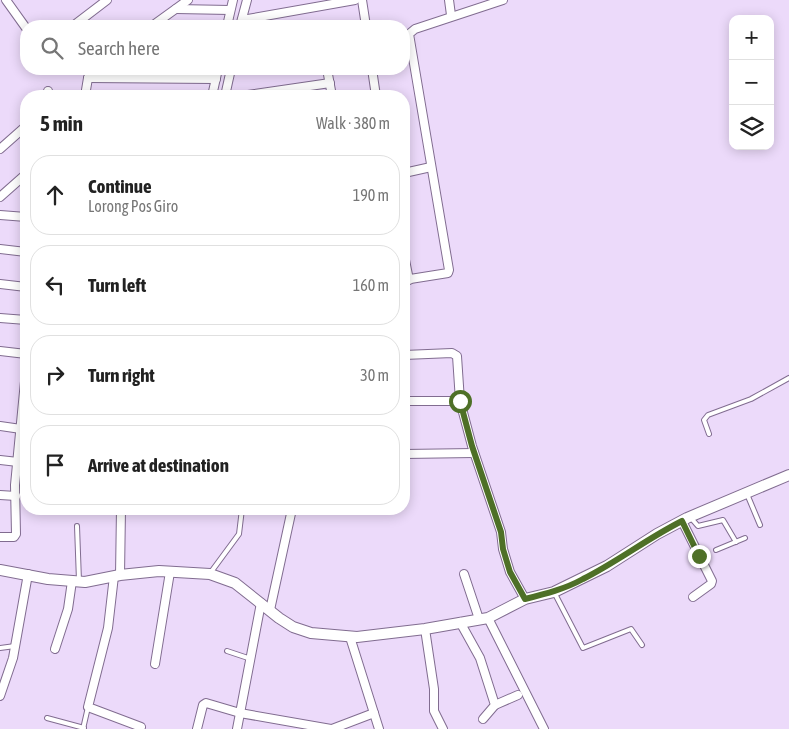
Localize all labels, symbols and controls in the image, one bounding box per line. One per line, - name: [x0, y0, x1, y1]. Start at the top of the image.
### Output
- map controls: [729, 15, 774, 150]
- button: +: [729, 15, 774, 60]
- search box: [20, 20, 410, 75]
- icon: search: [38, 34, 66, 62]
- text: Search here: [78, 37, 160, 59]
- button: −: [729, 60, 774, 105]
- button: layers: [729, 105, 774, 150]
- text: 5 min: [40, 111, 83, 135]
- text: Walk · 380 m: [316, 114, 390, 132]
- text: Continue: [88, 175, 152, 197]
- icon: ahead: [41, 181, 69, 209]
- text: 190 m: [353, 186, 389, 204]
- text: Lorong Pos Giro: [88, 197, 178, 215]
- icon: left: [41, 271, 69, 299]
- text: Turn left: [88, 274, 146, 296]
- text: 160 m: [353, 276, 389, 294]
- icon: right: [41, 361, 69, 389]
- text: Turn right: [88, 364, 155, 386]
- text: 30 m: [360, 366, 389, 384]
- route start: [449, 390, 472, 413]
- icon: arrive: [41, 451, 69, 479]
- text: Arrive at destination: [88, 454, 229, 476]
- route end: [688, 545, 711, 568]

